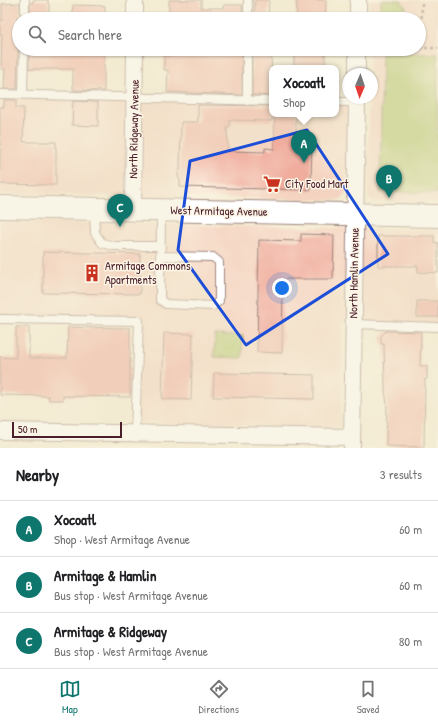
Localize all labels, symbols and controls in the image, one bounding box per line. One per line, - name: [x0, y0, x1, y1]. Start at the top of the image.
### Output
- search box: [12, 12, 426, 56]
- icon: search: [26, 23, 48, 45]
- text: Search here: [58, 24, 122, 45]
- popup: [269, 65, 339, 117]
- north arrow: [342, 68, 378, 104]
- text: Xocoatl: [283, 72, 325, 93]
- street label: North Ridgeway Avenue: [124, 79, 143, 179]
- text: Shop: [283, 93, 305, 111]
- pin: A: [291, 130, 317, 163]
- pin: B: [376, 165, 402, 198]
- supermarket icon: City Food Mart: [262, 174, 282, 194]
- place label: City Food Mart: [285, 175, 349, 192]
- pin: C: [107, 194, 133, 227]
- street label: West Armitage Avenue: [170, 201, 268, 220]
- street label: North Hamlin Avenue: [344, 227, 363, 319]
- place label: Armitage Commons Apartments: [105, 257, 191, 288]
- building icon: Armitage Commons Apartments: [82, 263, 102, 283]
- your location: [272, 278, 292, 298]
- scale bar: [12, 420, 122, 439]
- text: 50 m: [18, 422, 38, 436]
- text: Nearby: [16, 463, 59, 486]
- text: 3 results: [380, 465, 422, 483]
- text: Xocoatl: [54, 509, 96, 530]
- text: A: [26, 520, 32, 538]
- text: 60 m: [399, 520, 422, 538]
- text: Shop · West Armitage Avenue: [54, 530, 190, 548]
- text: Armitage & Hamlin: [54, 565, 156, 586]
- text: B: [26, 576, 32, 594]
- text: 60 m: [399, 576, 422, 594]
- text: Bus stop · West Armitage Avenue: [54, 586, 208, 604]
- text: Armitage & Ridgeway: [54, 621, 167, 642]
- text: C: [25, 632, 33, 650]
- text: 80 m: [399, 632, 422, 650]
- text: Bus stop · West Armitage Avenue: [54, 642, 208, 660]
- tab: Map: [59, 678, 81, 716]
- tab: Directions: [199, 678, 239, 716]
- tab: Saved: [357, 678, 379, 716]

